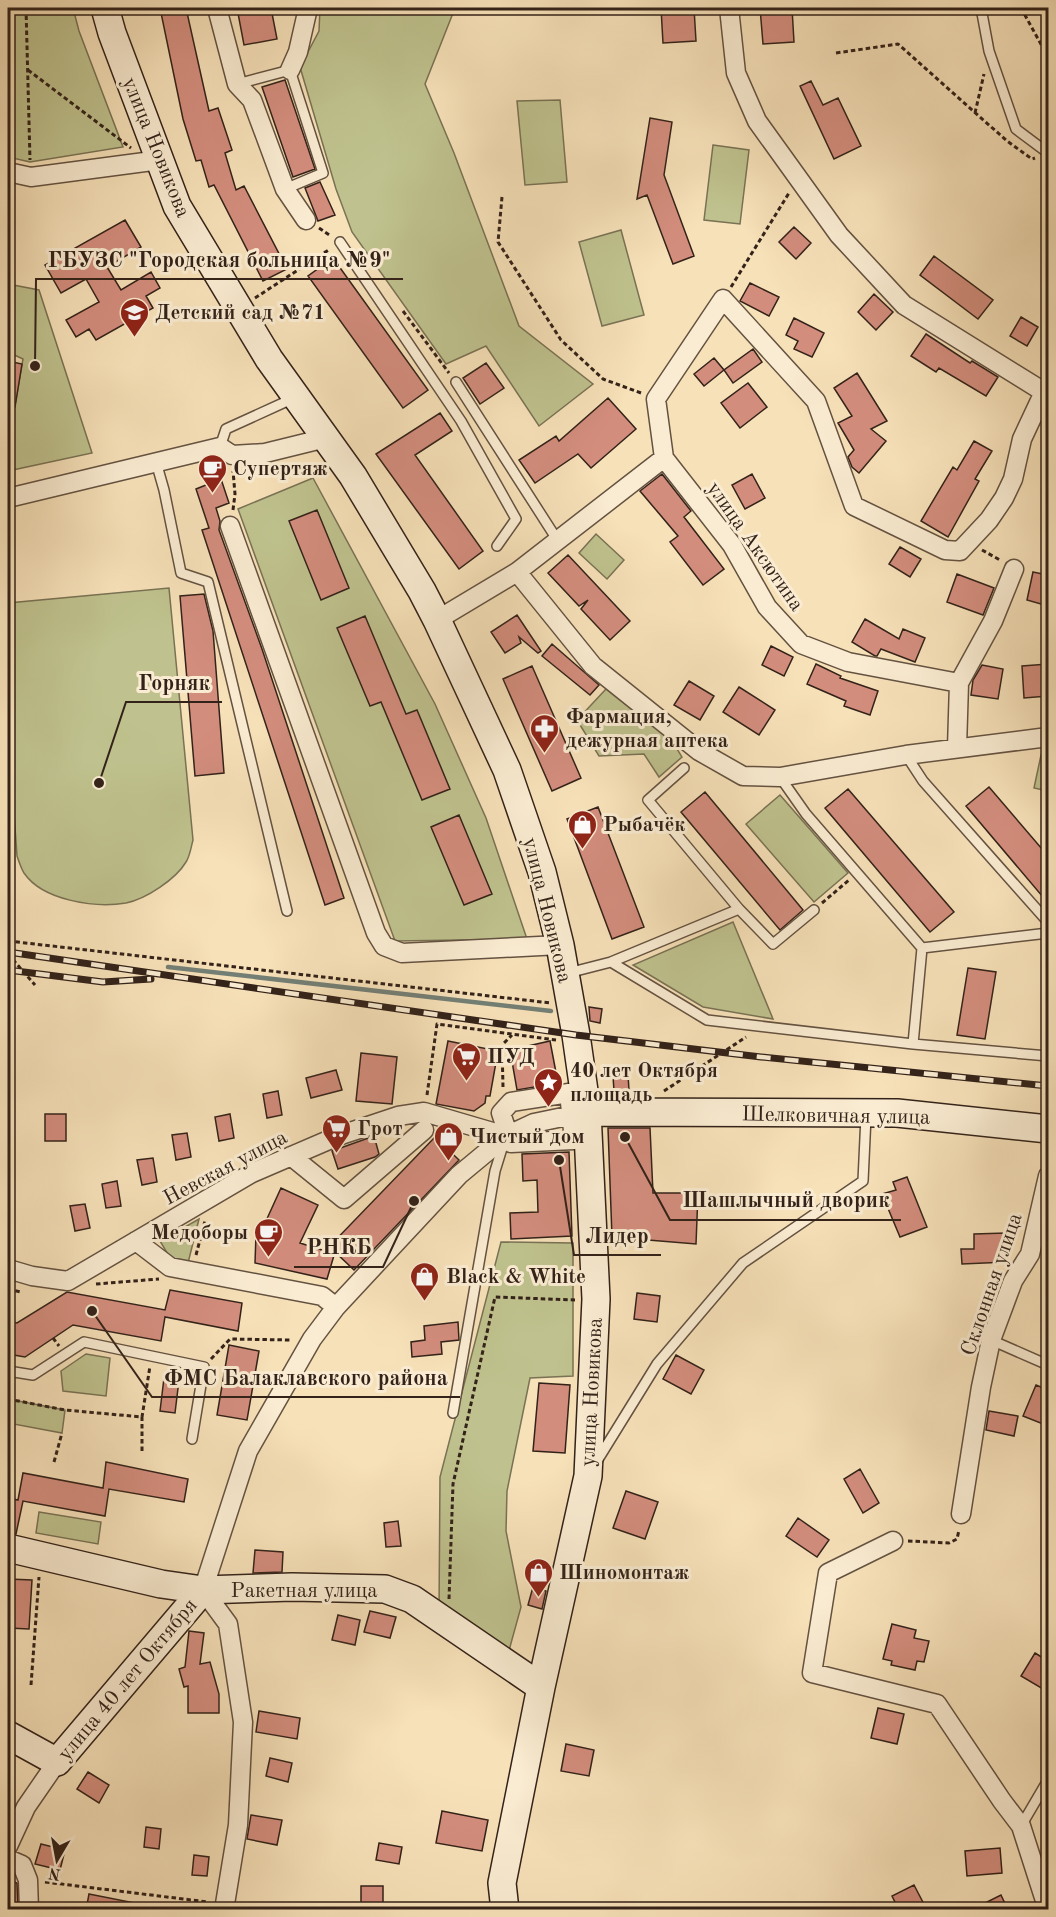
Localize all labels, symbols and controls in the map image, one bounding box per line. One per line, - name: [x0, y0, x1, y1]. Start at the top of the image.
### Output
- street label: улица Новикова: [118, 74, 193, 221]
- callout: ГБУЗС "Городская больница №9": [36, 239, 403, 279]
- text: ГБУЗС "Городская больница №9": [47, 250, 391, 272]
- school or university icon: Детский сад №71: [118, 296, 150, 338]
- place label: Детский сад №71: [155, 303, 325, 324]
- cafe icon: Супертяж: [196, 452, 228, 494]
- place label: Супертяж: [233, 459, 328, 480]
- street label: улица Аксютина: [702, 478, 807, 615]
- callout: Горняк: [126, 662, 222, 702]
- text: Горняк: [138, 673, 210, 695]
- place label: Фармация, дежурная аптека: [566, 707, 729, 752]
- pharmacy icon: Фармация, дежурная аптека: [529, 712, 561, 754]
- shop icon: Рыбачёк: [566, 808, 598, 850]
- place label: Рыбачёк: [603, 815, 685, 836]
- street label: улица Новикова: [518, 835, 575, 985]
- supermarket icon: ПУД: [450, 1040, 482, 1082]
- place label: ПУД: [487, 1047, 535, 1068]
- place label: 40 лет Октября площадь: [570, 1061, 718, 1106]
- place icon: 40 лет Октября площадь: [533, 1066, 565, 1108]
- street label: Шелковичная улица: [741, 1104, 930, 1129]
- supermarket icon: Грот: [320, 1112, 352, 1154]
- place label: Грот: [357, 1119, 403, 1140]
- shop icon: Чистый дом: [432, 1120, 464, 1162]
- street label: Невская улица: [160, 1127, 291, 1210]
- place label: Чистый дом: [469, 1127, 585, 1148]
- callout: Шашлычный дворик: [670, 1180, 901, 1220]
- text: Шашлычный дворик: [682, 1190, 890, 1212]
- street label: Склонная улица: [958, 1210, 1027, 1359]
- callout: Лидер: [574, 1215, 661, 1255]
- cafe icon: Медоборы: [253, 1216, 285, 1258]
- place label: Медоборы: [151, 1223, 248, 1244]
- text: Лидер: [585, 1226, 649, 1248]
- callout: РНКБ: [294, 1227, 383, 1267]
- text: РНКБ: [306, 1237, 372, 1259]
- shop icon: Black & White: [409, 1260, 441, 1302]
- place label: Black & White: [446, 1267, 586, 1288]
- street label: улица Новикова: [578, 1317, 607, 1467]
- callout: ФМС Балаклавского района: [152, 1357, 460, 1397]
- text: ФМС Балаклавского района: [164, 1368, 448, 1390]
- shop icon: Шиномонтаж: [522, 1556, 554, 1598]
- place label: Шиномонтаж: [559, 1563, 689, 1584]
- street label: Ракетная улица: [230, 1581, 378, 1602]
- street label: улица 40 лет Октября: [54, 1595, 202, 1765]
- north arrow: [27, 1830, 87, 1890]
- text: N: [47, 1864, 62, 1882]

